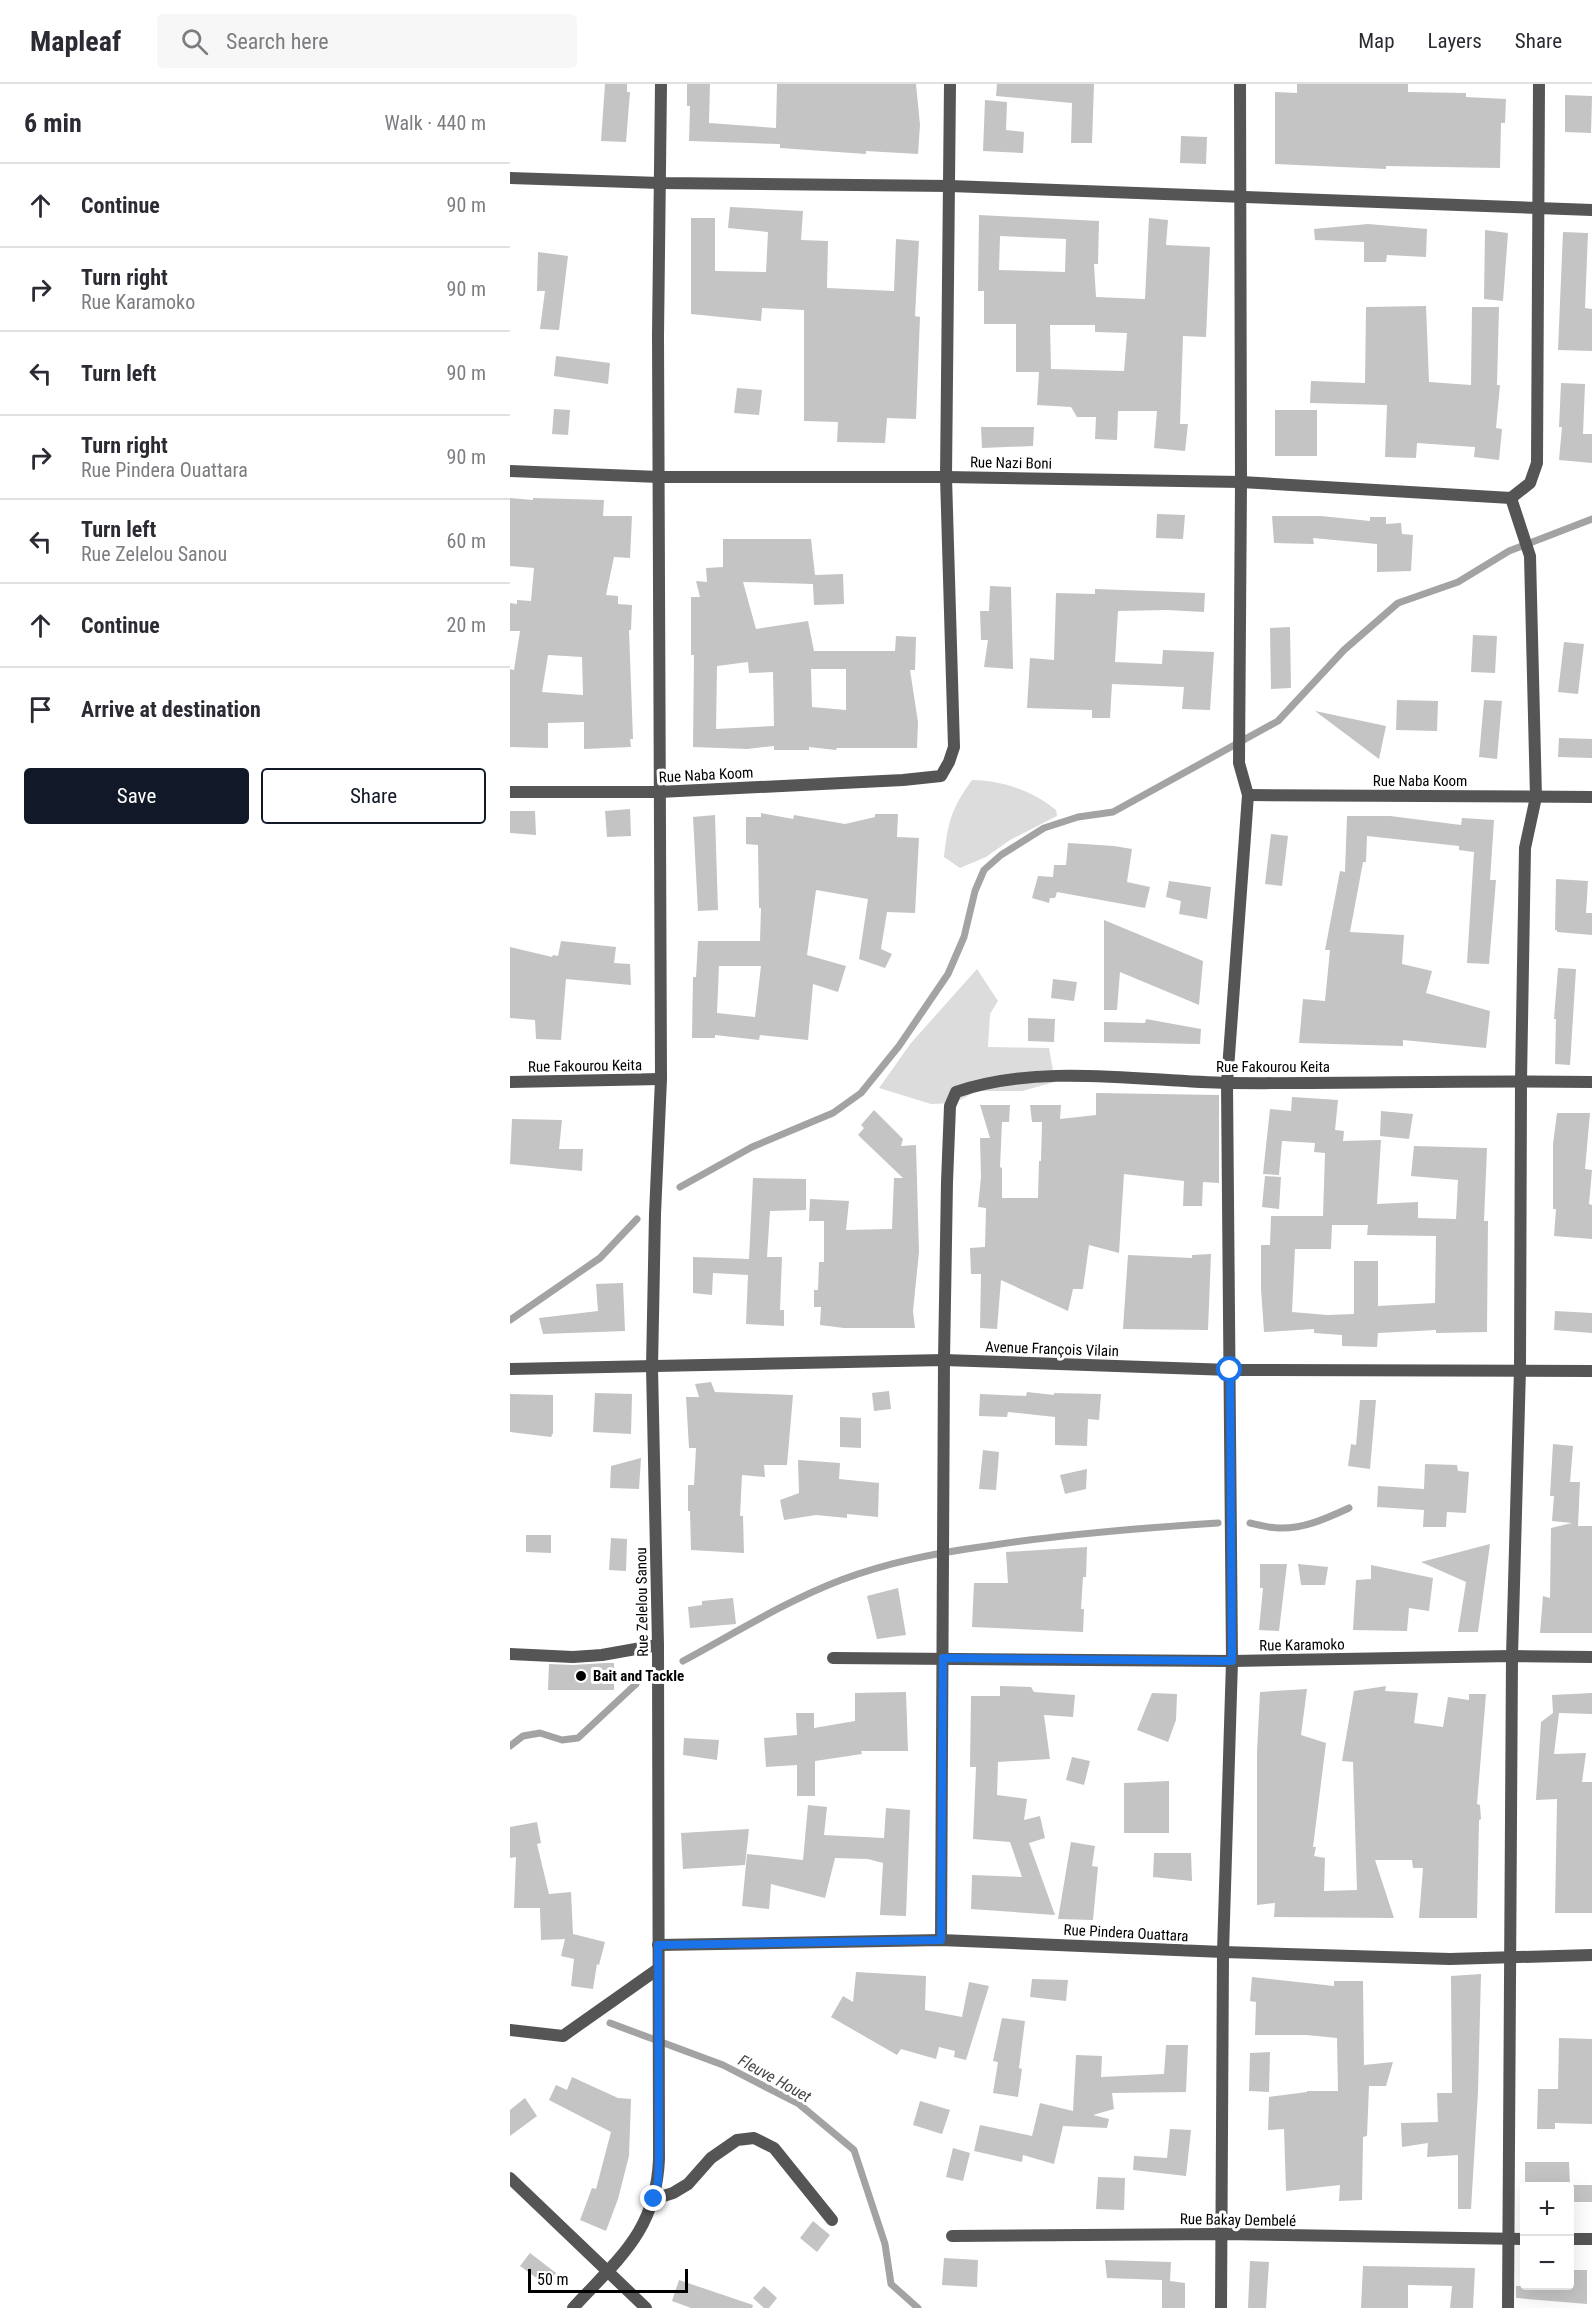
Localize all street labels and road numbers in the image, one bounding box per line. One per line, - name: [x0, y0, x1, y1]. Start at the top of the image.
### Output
- street label: Rue Nazi Boni: [970, 453, 1052, 473]
- street label: Rue Naba Koom: [658, 764, 754, 786]
- street label: Rue Naba Koom: [1373, 772, 1467, 790]
- street label: Rue Fakourou Keita: [528, 1056, 642, 1076]
- street label: Rue Fakourou Keita: [1216, 1058, 1330, 1076]
- street label: Avenue François Vilain: [985, 1338, 1119, 1360]
- street label: Rue Zelelou Sanou: [632, 1547, 652, 1657]
- street label: Rue Karamoko: [1259, 1635, 1345, 1655]
- street label: Rue Pindera Ouattara: [1063, 1921, 1189, 1945]
- street label: Rue Bakay Dembelé: [1180, 2210, 1296, 2230]

